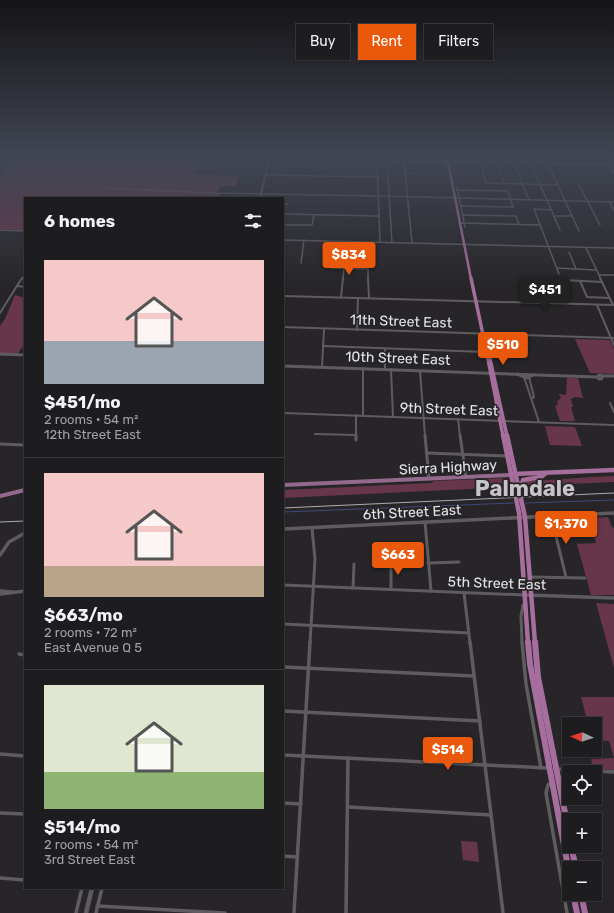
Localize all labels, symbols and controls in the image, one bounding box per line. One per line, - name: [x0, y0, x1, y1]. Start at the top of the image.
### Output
- chip: Buy: [296, 24, 350, 60]
- chip: Rent: [358, 24, 416, 60]
- chip: Filters: [424, 24, 493, 60]
- icon: filters: [242, 210, 264, 232]
- text: 6 homes: [44, 211, 115, 231]
- pin: $834: [325, 242, 373, 276]
- text: $834: [332, 247, 366, 262]
- pin: $451: [521, 277, 569, 311]
- text: $451: [529, 282, 561, 297]
- icon: home: [118, 286, 190, 358]
- street label: 11th Street East: [350, 311, 453, 332]
- pin: $510: [479, 332, 527, 366]
- text: $510: [487, 337, 519, 352]
- street label: 10th Street East: [345, 348, 451, 369]
- text: $451/mo: [44, 392, 121, 412]
- street label: 9th Street East: [399, 399, 499, 420]
- text: 2 rooms · 54 m²: [44, 412, 138, 427]
- text: 12th Street East: [44, 427, 141, 442]
- street label: Sierra Highway: [399, 456, 498, 479]
- district label: Palmdale: [475, 475, 575, 502]
- icon: home: [118, 499, 190, 571]
- street label: 6th Street East: [362, 501, 462, 524]
- pin: $1,370: [533, 511, 599, 545]
- text: $1,370: [544, 516, 588, 531]
- pin: $663: [374, 542, 422, 576]
- text: $663: [381, 547, 415, 562]
- street label: 5th Street East: [447, 573, 547, 594]
- text: $663/mo: [44, 605, 123, 625]
- text: 2 rooms · 72 m²: [44, 625, 137, 640]
- text: East Avenue Q 5: [44, 640, 142, 655]
- icon: home: [118, 711, 190, 783]
- north arrow: [562, 717, 602, 757]
- map controls: [562, 717, 602, 901]
- pin: $514: [424, 737, 472, 771]
- text: $514: [432, 742, 464, 757]
- button: locate: [562, 765, 602, 805]
- button: +: [562, 813, 602, 853]
- text: $514/mo: [44, 817, 120, 837]
- text: 2 rooms · 54 m²: [44, 837, 138, 852]
- text: 3rd Street East: [44, 852, 135, 867]
- button: −: [562, 861, 602, 901]

